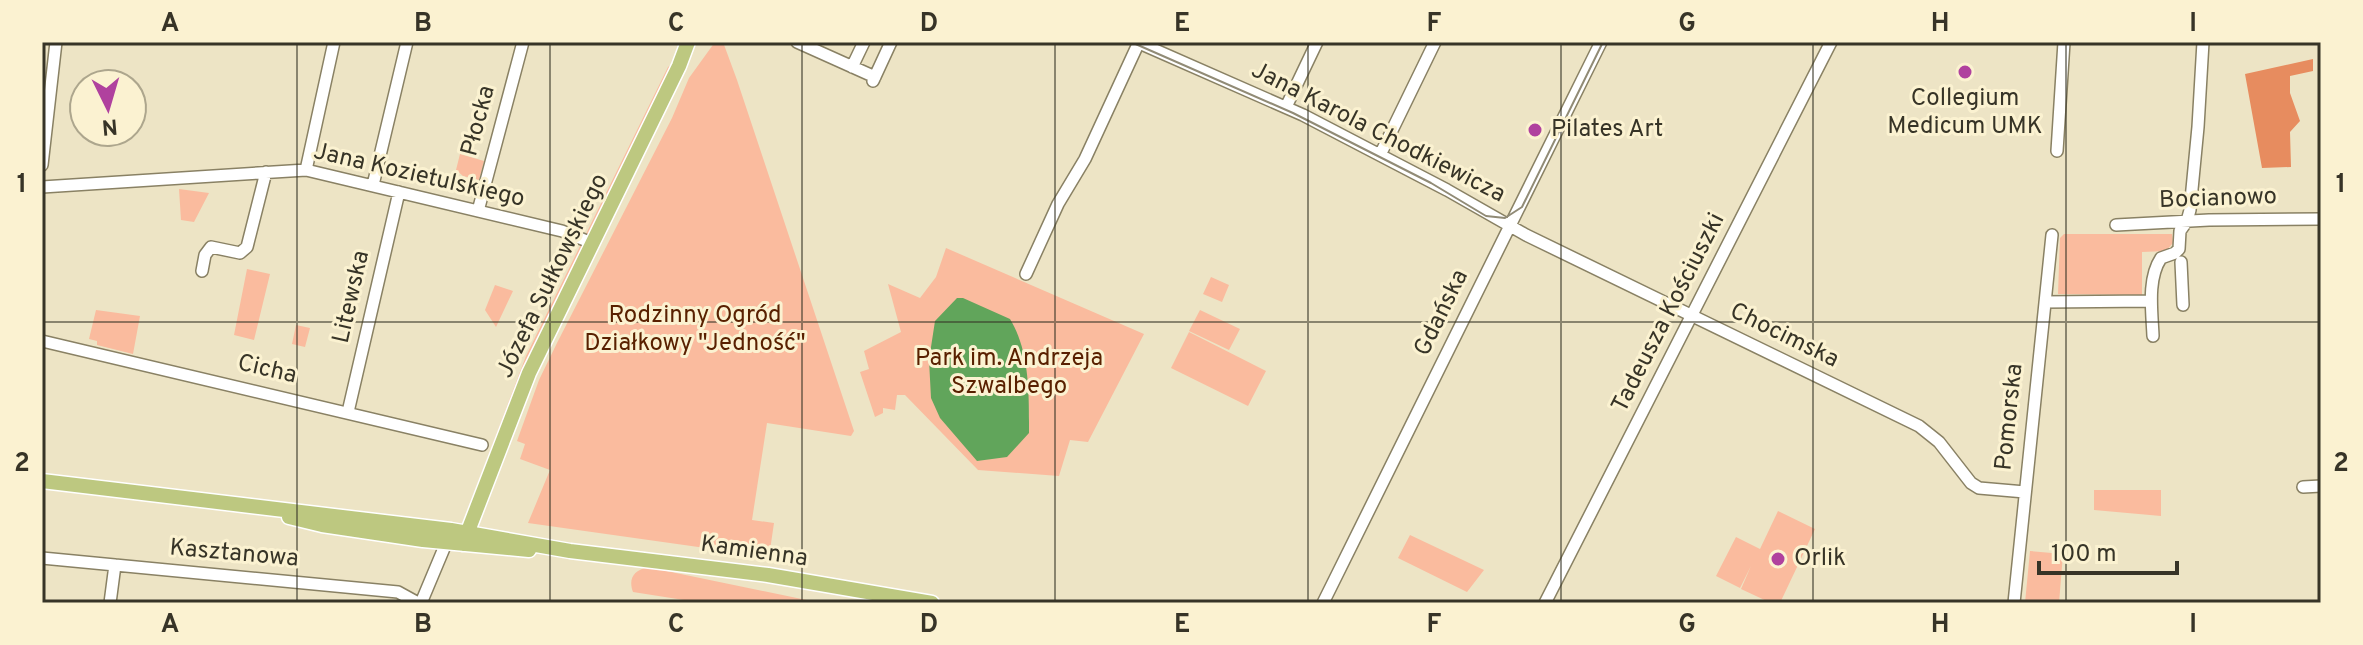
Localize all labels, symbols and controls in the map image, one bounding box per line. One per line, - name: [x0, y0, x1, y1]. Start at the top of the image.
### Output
- text: A: [161, 8, 179, 41]
- text: B: [414, 8, 432, 41]
- text: C: [668, 8, 684, 41]
- text: D: [920, 8, 938, 41]
- text: E: [1174, 8, 1190, 41]
- text: F: [1427, 8, 1442, 41]
- text: G: [1678, 8, 1696, 41]
- text: H: [1931, 8, 1949, 41]
- text: I: [2189, 8, 2197, 41]
- street label: Jana Karola Chodkiewicza: [1246, 56, 1510, 210]
- marker: Collegium Medicum UMK: [1956, 63, 1974, 81]
- north arrow: [68, 68, 148, 148]
- street label: Płocka: [455, 82, 503, 160]
- place label: Collegium Medicum UMK: [1887, 84, 2043, 142]
- text: N: [100, 111, 119, 140]
- place label: Pilates Art: [1551, 115, 1663, 145]
- marker: Pilates Art: [1526, 121, 1544, 139]
- street label: Jana Kozietulskiego: [311, 137, 527, 215]
- text: 1: [17, 169, 27, 202]
- street label: Józefa Sułkowskiego: [490, 169, 616, 383]
- text: 1: [2336, 169, 2346, 202]
- street label: Bocianowo: [2158, 182, 2278, 216]
- street label: Tadeusza Kościuszki: [1606, 208, 1732, 418]
- street label: Litewska: [327, 248, 377, 346]
- street label: Gdańska: [1408, 265, 1476, 361]
- street label: Chocimska: [1725, 297, 1843, 375]
- park label: Rodzinny Ogród Działkowy "Jedność": [584, 301, 806, 359]
- park label: Park im. Andrzeja Szwalbego: [915, 344, 1103, 402]
- street label: Cicha: [234, 349, 300, 391]
- street label: Pomorska: [1989, 362, 2031, 472]
- text: 2: [14, 448, 30, 481]
- text: 2: [2333, 448, 2349, 481]
- scale bar: [2039, 525, 2177, 575]
- street label: Kamienna: [698, 530, 810, 574]
- street label: Kasztanowa: [168, 533, 300, 575]
- text: 100 m: [2051, 540, 2117, 570]
- place label: Orlik: [1794, 544, 1846, 574]
- marker: Orlik: [1769, 550, 1787, 568]
- text: A: [161, 609, 179, 642]
- text: B: [414, 609, 432, 642]
- text: C: [668, 609, 684, 642]
- text: D: [920, 609, 938, 642]
- text: E: [1174, 609, 1190, 642]
- text: F: [1427, 609, 1442, 642]
- text: G: [1678, 609, 1696, 642]
- text: H: [1931, 609, 1949, 642]
- text: I: [2189, 609, 2197, 642]

